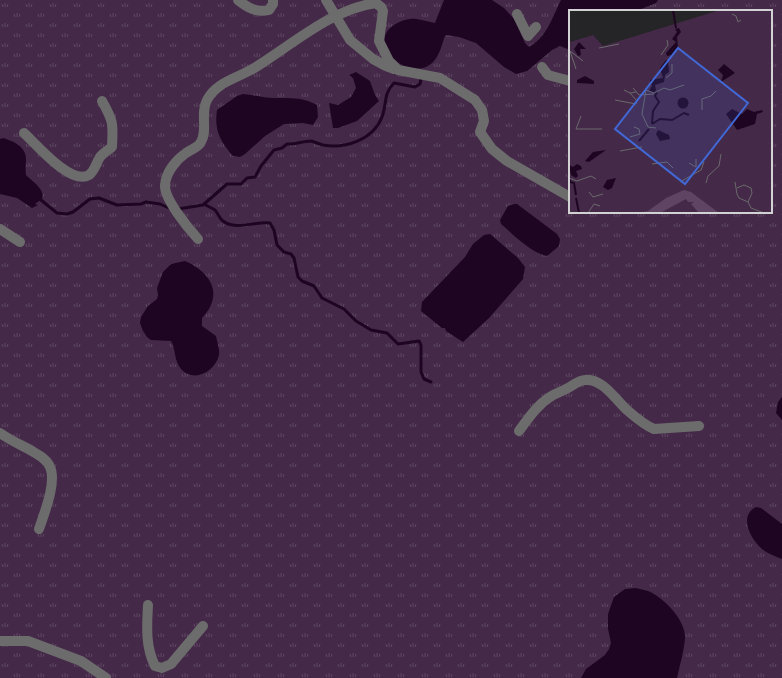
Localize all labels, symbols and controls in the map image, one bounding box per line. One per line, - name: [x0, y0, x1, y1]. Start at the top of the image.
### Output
- inset map: [569, 10, 772, 213]

